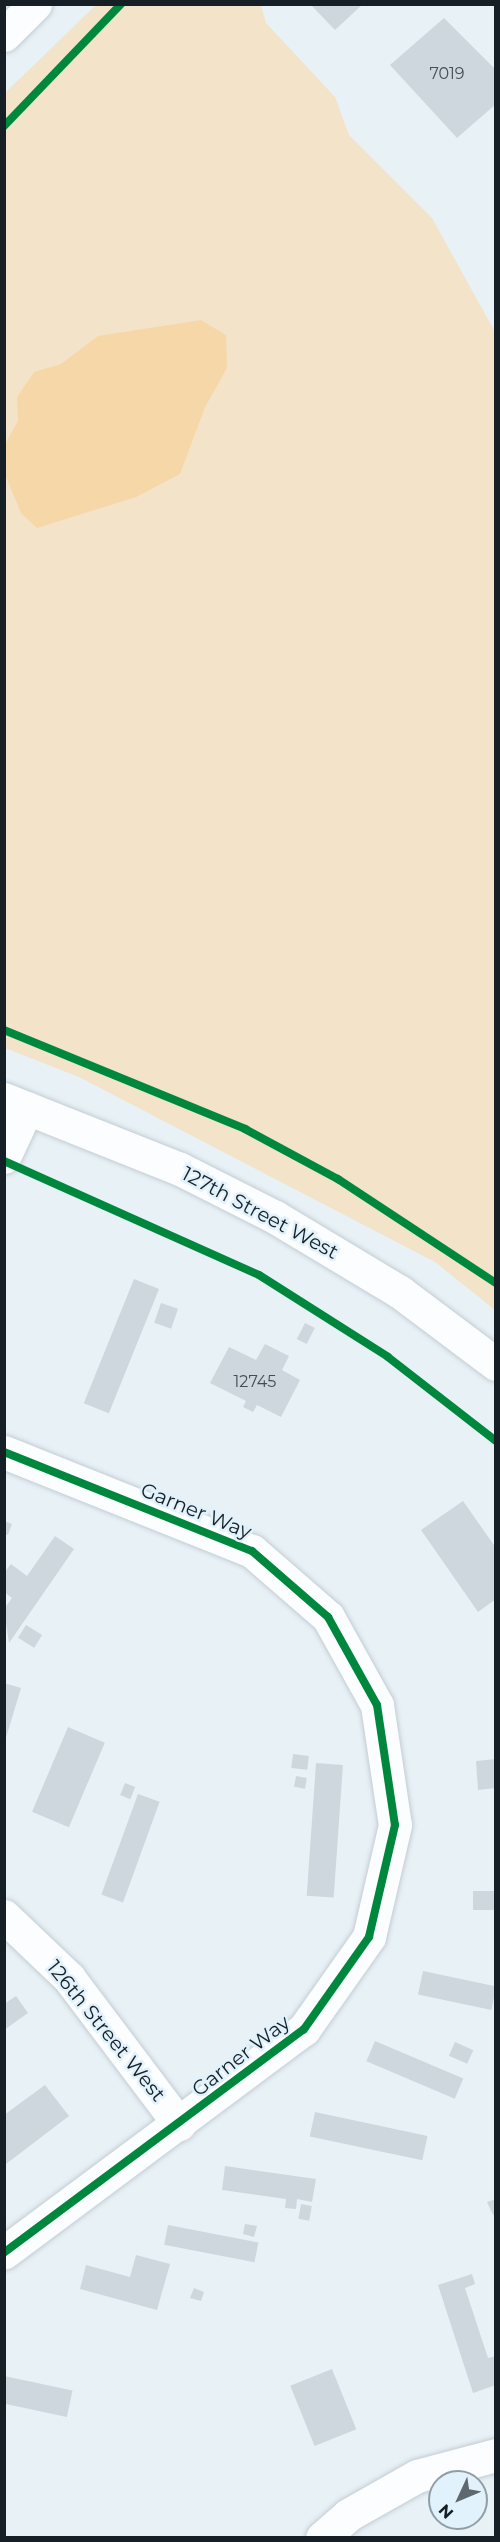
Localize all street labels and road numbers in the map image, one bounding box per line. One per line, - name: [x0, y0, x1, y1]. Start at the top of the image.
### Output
- street label: 127th Street West: [178, 1162, 342, 1264]
- street label: Garner Way: [137, 1478, 255, 1544]
- street label: 126th Street West: [42, 1956, 170, 2106]
- street label: Garner Way: [187, 2010, 295, 2102]

